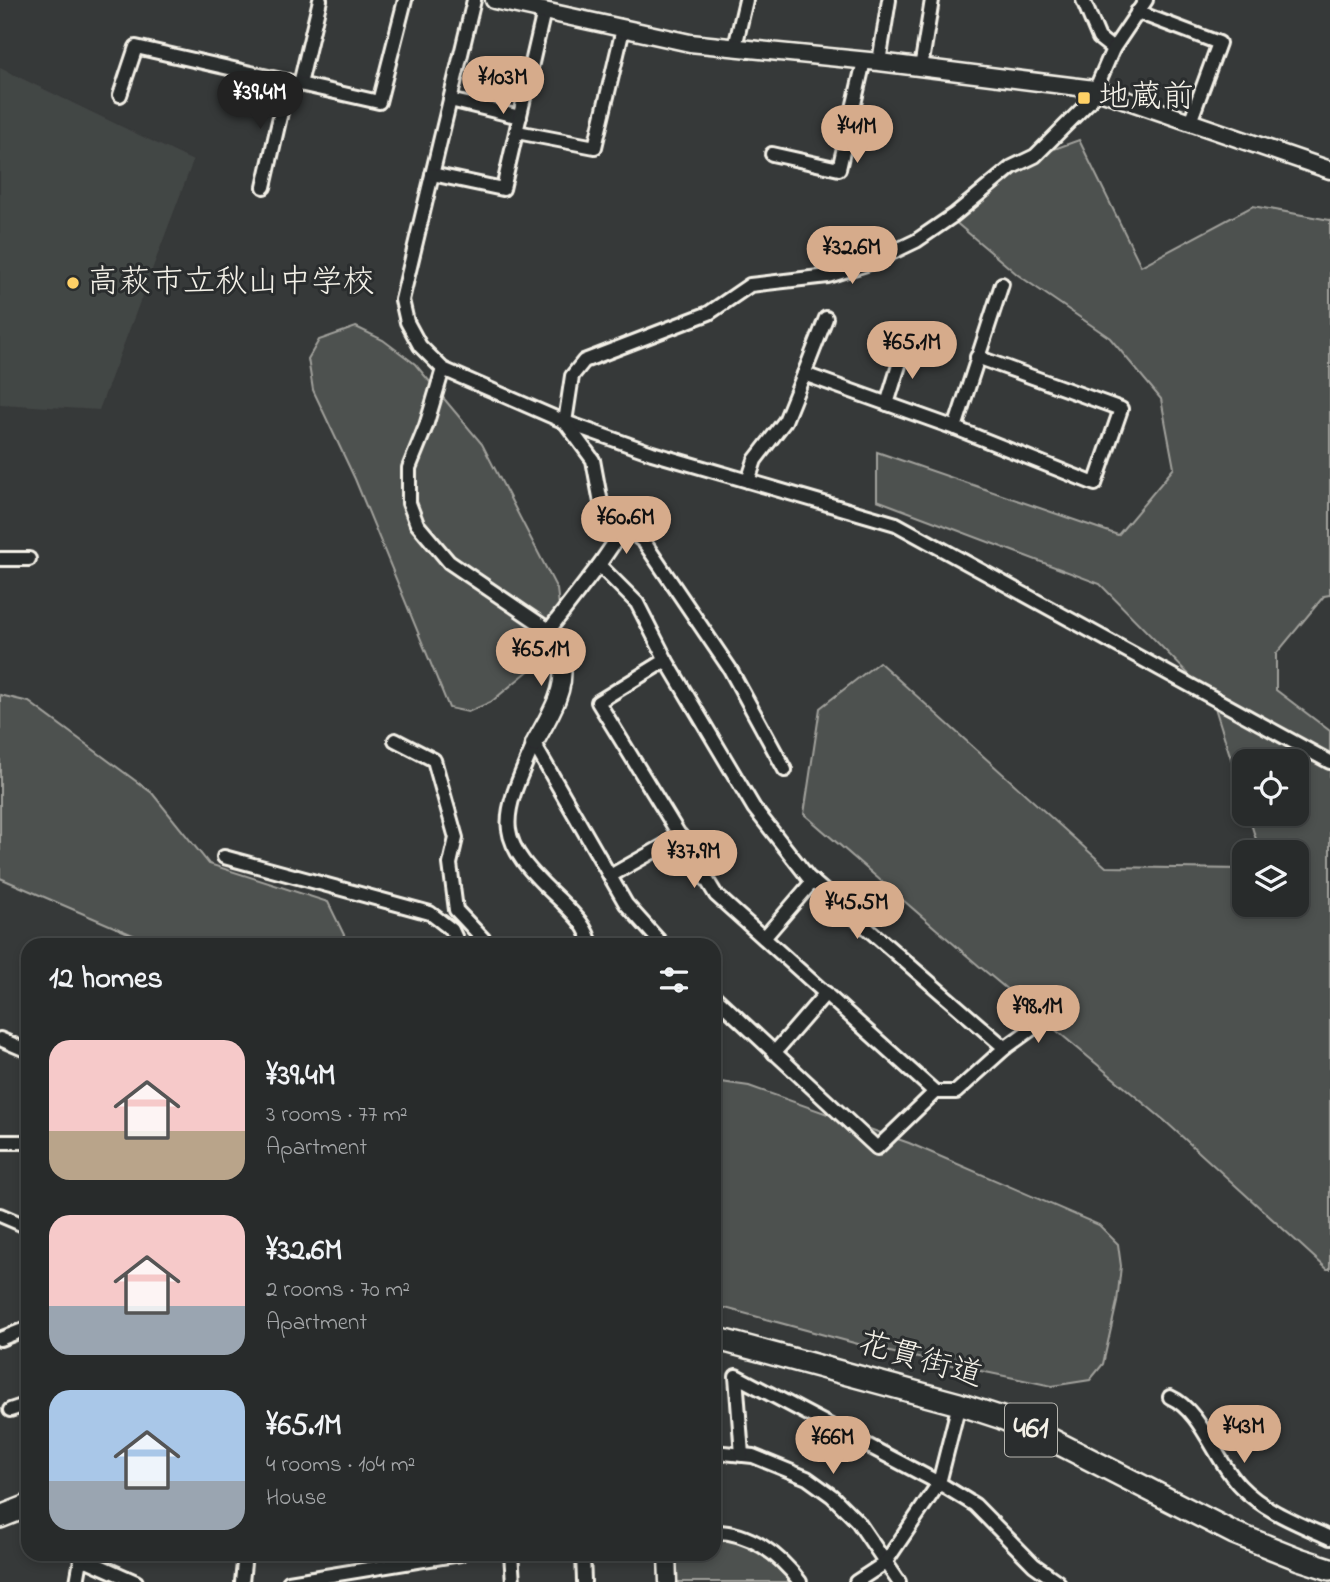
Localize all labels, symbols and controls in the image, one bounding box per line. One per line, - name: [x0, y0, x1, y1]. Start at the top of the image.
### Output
- pin: ¥103M: [454, 57, 552, 116]
- text: ¥103M: [478, 62, 528, 95]
- pin: ¥39.4M: [203, 72, 317, 131]
- place label: 地蔵前: [1098, 75, 1194, 122]
- text: ¥39.4M: [233, 77, 287, 110]
- marker: 地蔵前: [1076, 90, 1092, 106]
- pin: ¥41M: [816, 106, 898, 165]
- text: ¥41M: [837, 111, 877, 144]
- pin: ¥32.6M: [795, 226, 909, 286]
- text: ¥32.6M: [823, 232, 881, 265]
- place label: 高萩市立秋山中学校: [87, 260, 375, 307]
- marker: 高萩市立秋山中学校: [65, 275, 81, 291]
- pin: ¥65.1M: [855, 322, 969, 381]
- text: ¥65.1M: [883, 327, 941, 360]
- pin: ¥60.6M: [569, 496, 683, 556]
- text: ¥60.6M: [597, 502, 655, 535]
- pin: ¥65.1M: [484, 628, 598, 688]
- text: ¥65.1M: [512, 634, 570, 667]
- map controls: [1232, 749, 1309, 917]
- button: locate: [1232, 749, 1309, 826]
- pin: ¥37.9M: [637, 830, 751, 890]
- text: ¥37.9M: [667, 836, 721, 869]
- button: layers: [1232, 840, 1309, 917]
- pin: ¥45.5M: [800, 881, 914, 941]
- text: ¥45.5M: [825, 887, 889, 920]
- text: 12 homes: [49, 958, 163, 1002]
- icon: filters: [655, 961, 693, 999]
- pin: ¥98.1M: [981, 986, 1095, 1045]
- text: ¥98.1M: [1013, 991, 1063, 1024]
- text: ¥39.4M: [266, 1055, 336, 1099]
- icon: home: [105, 1068, 189, 1152]
- text: 3 rooms · 77 m²: [266, 1099, 408, 1132]
- text: Apartment: [266, 1132, 367, 1165]
- text: ¥32.6M: [266, 1230, 343, 1274]
- icon: home: [105, 1243, 189, 1327]
- text: 2 rooms · 70 m²: [266, 1274, 410, 1307]
- text: Apartment: [266, 1307, 367, 1340]
- street label: 花貫街道: [852, 1321, 988, 1401]
- road number: 461: [1005, 1404, 1057, 1456]
- text: ¥65.1M: [266, 1405, 342, 1449]
- pin: ¥43M: [1203, 1406, 1285, 1465]
- text: ¥43M: [1223, 1411, 1265, 1444]
- pin: ¥66M: [792, 1416, 874, 1476]
- icon: home: [105, 1418, 189, 1502]
- text: ¥66M: [811, 1422, 855, 1455]
- text: 4 rooms · 104 m²: [266, 1449, 415, 1482]
- text: House: [266, 1482, 326, 1515]

